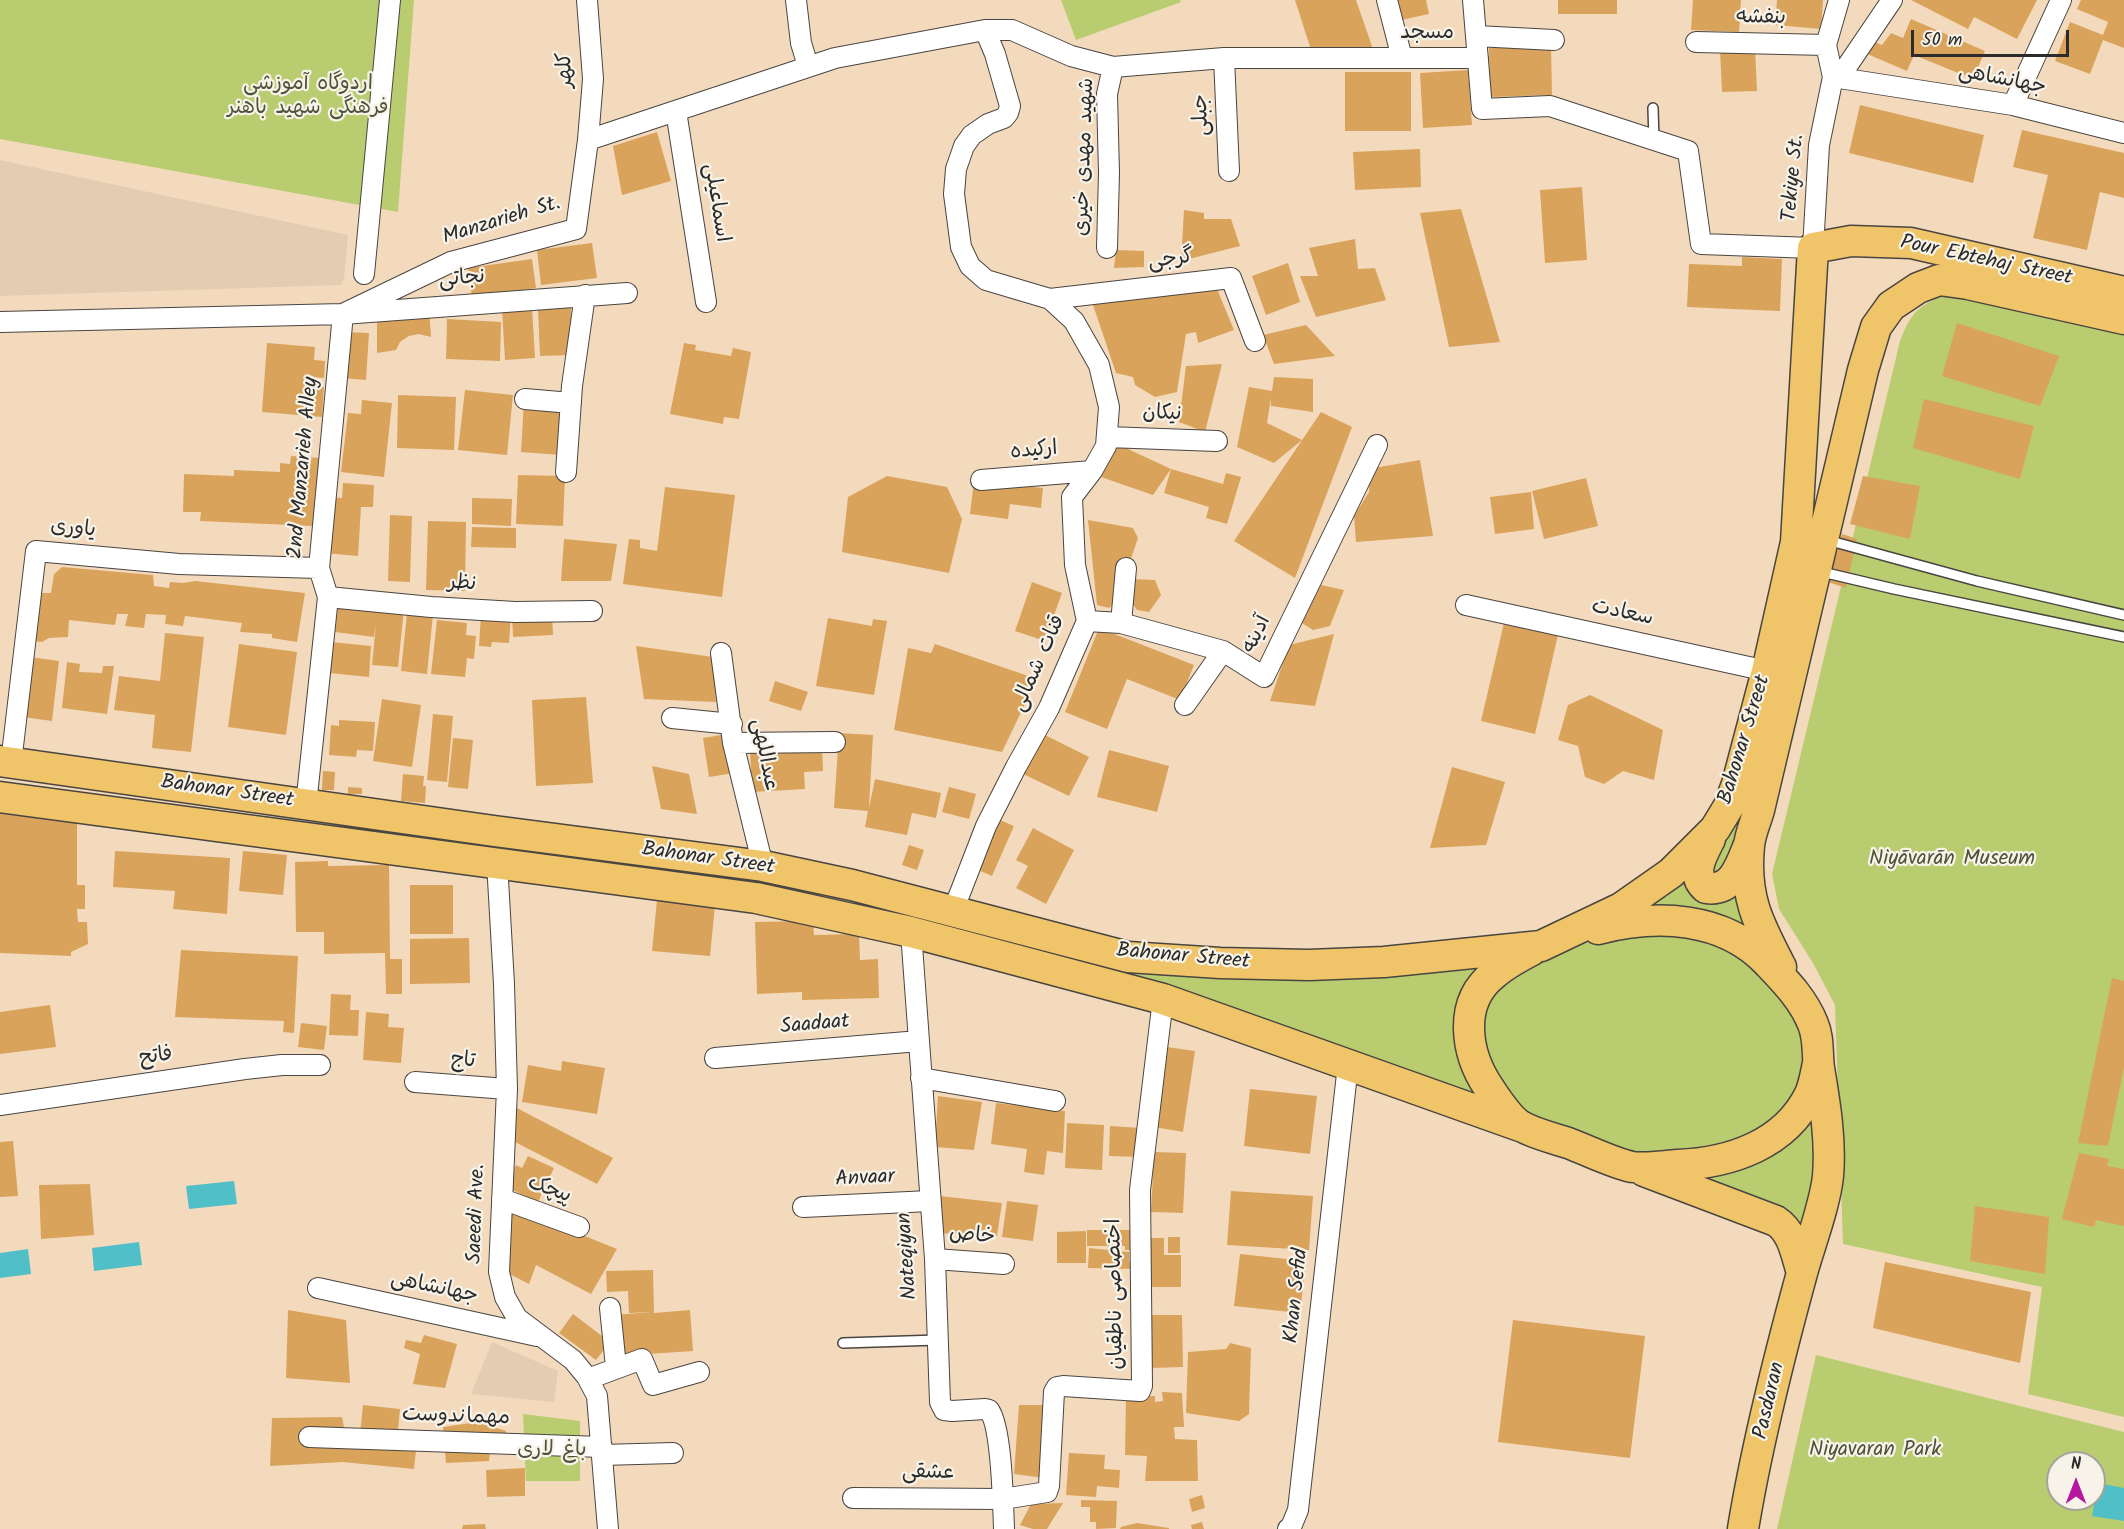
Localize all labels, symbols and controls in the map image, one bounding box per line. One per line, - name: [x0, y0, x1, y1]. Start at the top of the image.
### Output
- street label: بنفشه: [1736, 6, 1786, 32]
- scale bar: [1914, 18, 2072, 56]
- street label: مسجد: [1400, 21, 1454, 47]
- text: 50 m: [1922, 26, 1962, 55]
- street label: کلهر: [554, 52, 580, 88]
- street label: جهانشاهی: [1956, 60, 2048, 102]
- park label: اردوگاه آموزشی فرهنگی شهید باهنر: [227, 72, 389, 122]
- street label: شهید مهدی خیری: [1071, 77, 1101, 237]
- street label: جبلی: [1190, 94, 1216, 136]
- street label: Tekiye St.: [1779, 133, 1811, 223]
- street label: اسماعیلی: [696, 162, 734, 244]
- street label: Manzarieh St.: [440, 192, 564, 252]
- street label: Pour Ebtehaj Street: [1898, 231, 2074, 293]
- street label: گرجی: [1147, 246, 1195, 276]
- street label: نجاتی: [438, 265, 486, 295]
- street label: 2nd Manzarieh Alley: [284, 376, 326, 560]
- street label: نیکان: [1142, 402, 1182, 428]
- street label: ارکیده: [1009, 437, 1059, 467]
- street label: یاوری: [49, 515, 97, 545]
- street label: نظر: [447, 571, 477, 599]
- street label: سعادت: [1589, 595, 1655, 633]
- street label: قنات شمالى: [1008, 612, 1072, 716]
- street label: آدینه: [1238, 612, 1278, 658]
- street label: Bahonar Street: [1714, 672, 1778, 808]
- street label: عبداللهی: [744, 717, 782, 793]
- street label: Bahonar Street: [159, 771, 295, 815]
- street label: Bahonar Street: [640, 838, 776, 882]
- park label: Niyāvarān Museum: [1869, 847, 2035, 873]
- street label: Bahonar Street: [1115, 940, 1251, 976]
- street label: Saadaat: [779, 1010, 851, 1042]
- street label: فاتح: [138, 1043, 174, 1073]
- street label: تاج: [450, 1049, 476, 1075]
- street label: Saeedi Ave.: [464, 1164, 492, 1264]
- street label: Anvaar: [835, 1166, 895, 1194]
- street label: پیچک: [524, 1172, 574, 1210]
- street label: Nateqiyan: [893, 1211, 925, 1301]
- street label: اختصاصی ناطقیان: [1103, 1218, 1131, 1370]
- street label: خاص: [948, 1222, 996, 1252]
- street label: Khan Sefid: [1280, 1247, 1316, 1345]
- street label: جهانشاهی: [388, 1267, 480, 1311]
- street label: Pasdaran: [1750, 1360, 1792, 1442]
- street label: مهماندوست: [401, 1404, 511, 1432]
- park label: باغ لاری: [517, 1438, 587, 1464]
- park label: Niyavaran Park: [1809, 1438, 1941, 1464]
- north arrow: [2046, 1451, 2106, 1511]
- text: N: [2071, 1452, 2081, 1477]
- street label: عشقی: [902, 1461, 954, 1487]

